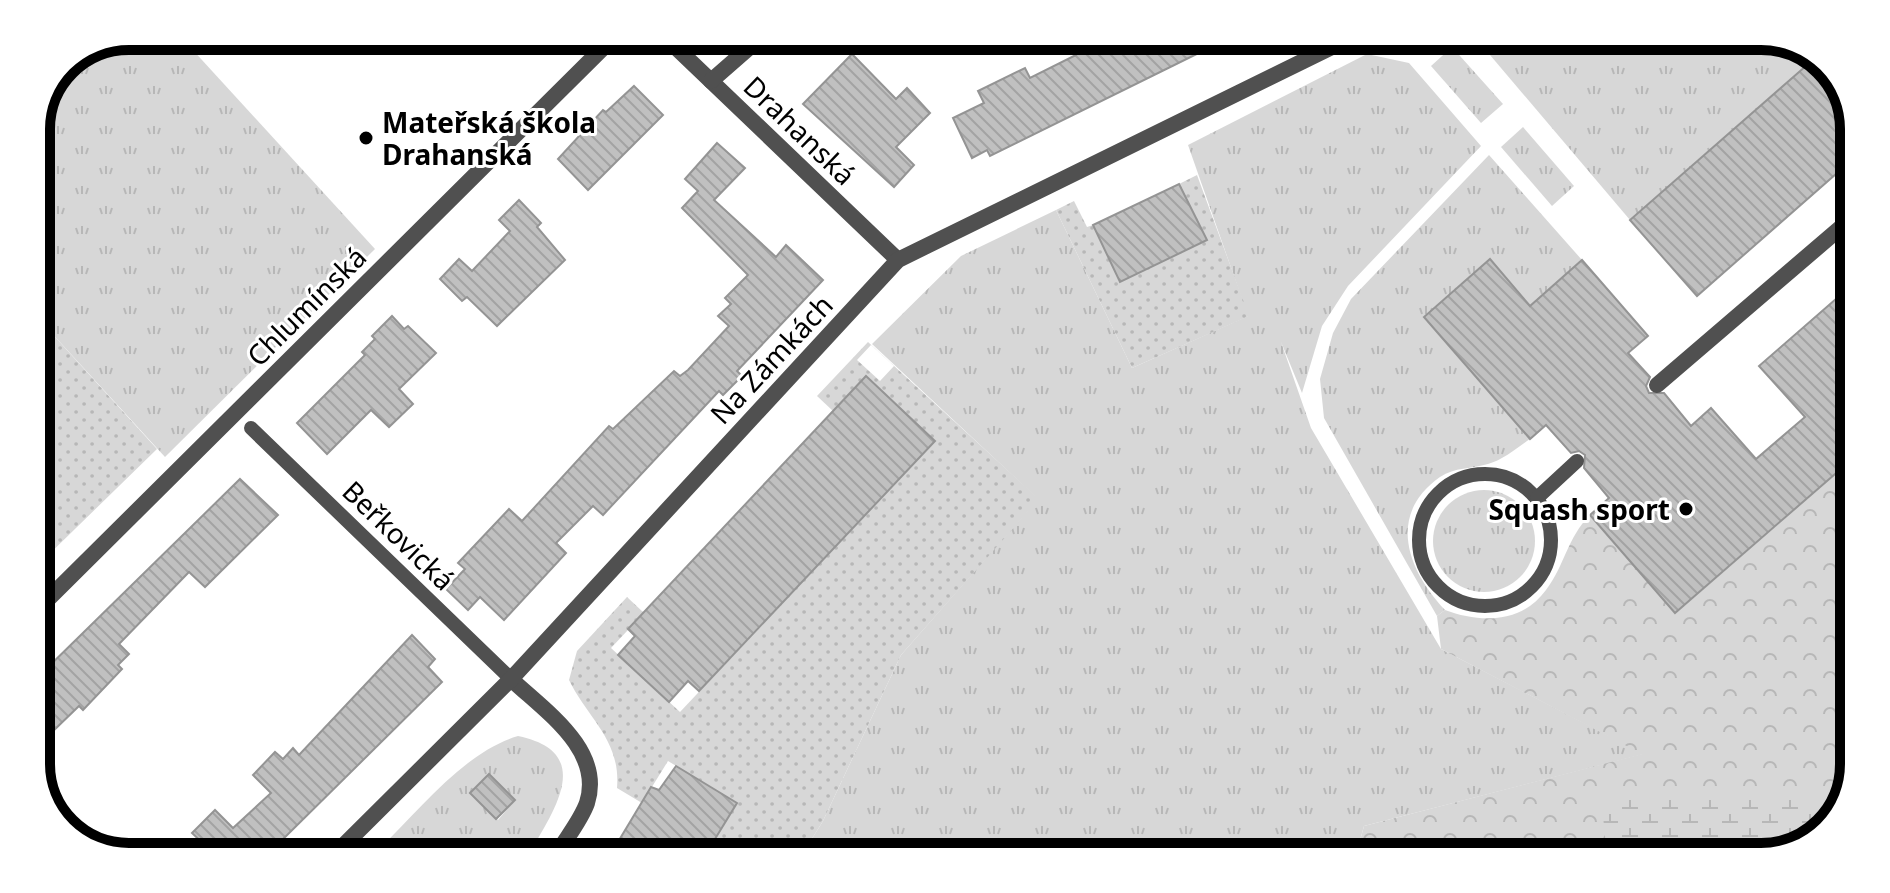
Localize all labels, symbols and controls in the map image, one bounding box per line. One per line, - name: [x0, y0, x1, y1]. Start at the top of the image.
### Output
- street label: Drahanská: [736, 67, 864, 193]
- place label: Mateřská škola Drahanská: [382, 103, 596, 173]
- marker: Mateřská škola Drahanská: [357, 129, 375, 147]
- street label: Chlumínská: [238, 238, 374, 374]
- street label: Na Zámkách: [701, 286, 841, 432]
- street label: Beřkovická: [335, 472, 463, 598]
- place label: Squash sport: [1488, 490, 1670, 528]
- marker: Squash sport: [1677, 500, 1695, 518]

